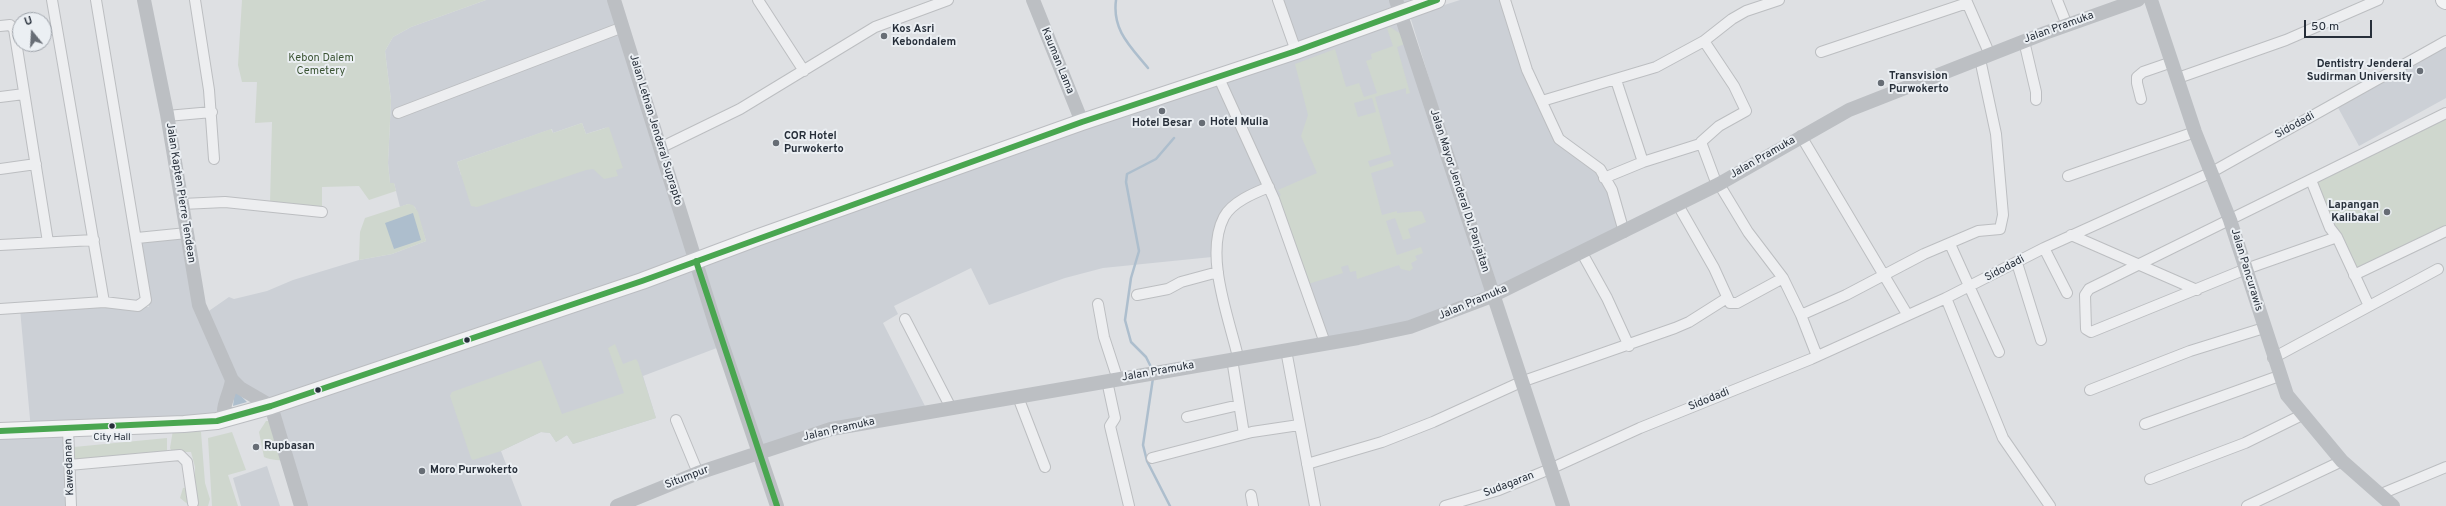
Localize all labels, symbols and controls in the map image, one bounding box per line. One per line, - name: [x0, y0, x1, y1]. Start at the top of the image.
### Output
- street label: Jalan Pramuka: [2022, 9, 2096, 47]
- north arrow: [12, 12, 52, 52]
- scale bar: [2306, 12, 2374, 38]
- text: U: [23, 14, 34, 29]
- text: 50 m: [2311, 19, 2339, 35]
- place label: Kos Asri Kebondalem: [892, 23, 956, 49]
- street label: Kauman Lama: [1038, 26, 1076, 96]
- marker: Kos Asri Kebondalem: [879, 31, 889, 41]
- park label: Kebon Dalem Cemetery: [288, 52, 354, 78]
- street label: Jalan Letnan Jenderal Suprapto: [626, 53, 684, 207]
- place label: Dentistry Jenderal Sudirman University: [2307, 58, 2412, 84]
- marker: Dentistry Jenderal Sudirman University: [2415, 66, 2425, 76]
- place label: Transvision Purwokerto: [1889, 70, 1949, 96]
- marker: Transvision Purwokerto: [1876, 78, 1886, 88]
- marker: Hotel Besar: [1157, 106, 1167, 116]
- street label: Jalan Mayor Jenderal DI. Panjaitan: [1426, 108, 1492, 274]
- street label: Sidodadi: [2273, 110, 2317, 142]
- place label: Hotel Mulia: [1210, 116, 1268, 130]
- place label: Hotel Besar: [1132, 117, 1192, 131]
- marker: Hotel Mulia: [1197, 118, 1207, 128]
- street label: Jalan Kapten Pierre Tendean: [162, 122, 198, 264]
- place label: COR Hotel Purwokerto: [784, 130, 844, 156]
- street label: Jalan Pramuka: [1728, 134, 1798, 182]
- marker: COR Hotel Purwokerto: [771, 138, 781, 148]
- place label: Lapangan Kalibakal: [2328, 199, 2379, 225]
- marker: Lapangan Kalibakal: [2382, 207, 2392, 217]
- street label: Jalan Pancurawis: [2227, 227, 2265, 313]
- street label: Sidodadi: [1983, 253, 2027, 285]
- street label: Jalan Pramuka: [1437, 283, 1509, 323]
- unlabelled marker: [462, 335, 472, 345]
- street label: Jalan Pramuka: [1121, 359, 1195, 385]
- unlabelled marker: [313, 385, 323, 395]
- street label: Sidodadi: [1687, 386, 1731, 414]
- street label: Jalan Pramuka: [802, 415, 876, 445]
- marker: City Hall: [107, 421, 117, 431]
- place label: City Hall: [93, 432, 131, 444]
- street label: Kawedanan: [62, 438, 78, 496]
- place label: Rupbasan: [264, 440, 315, 454]
- marker: Rupbasan: [251, 442, 261, 452]
- place label: Moro Purwokerto: [430, 464, 518, 478]
- street label: Situmpur: [663, 464, 711, 492]
- marker: Moro Purwokerto: [417, 466, 427, 476]
- street label: Sudagaran: [1482, 469, 1536, 501]

